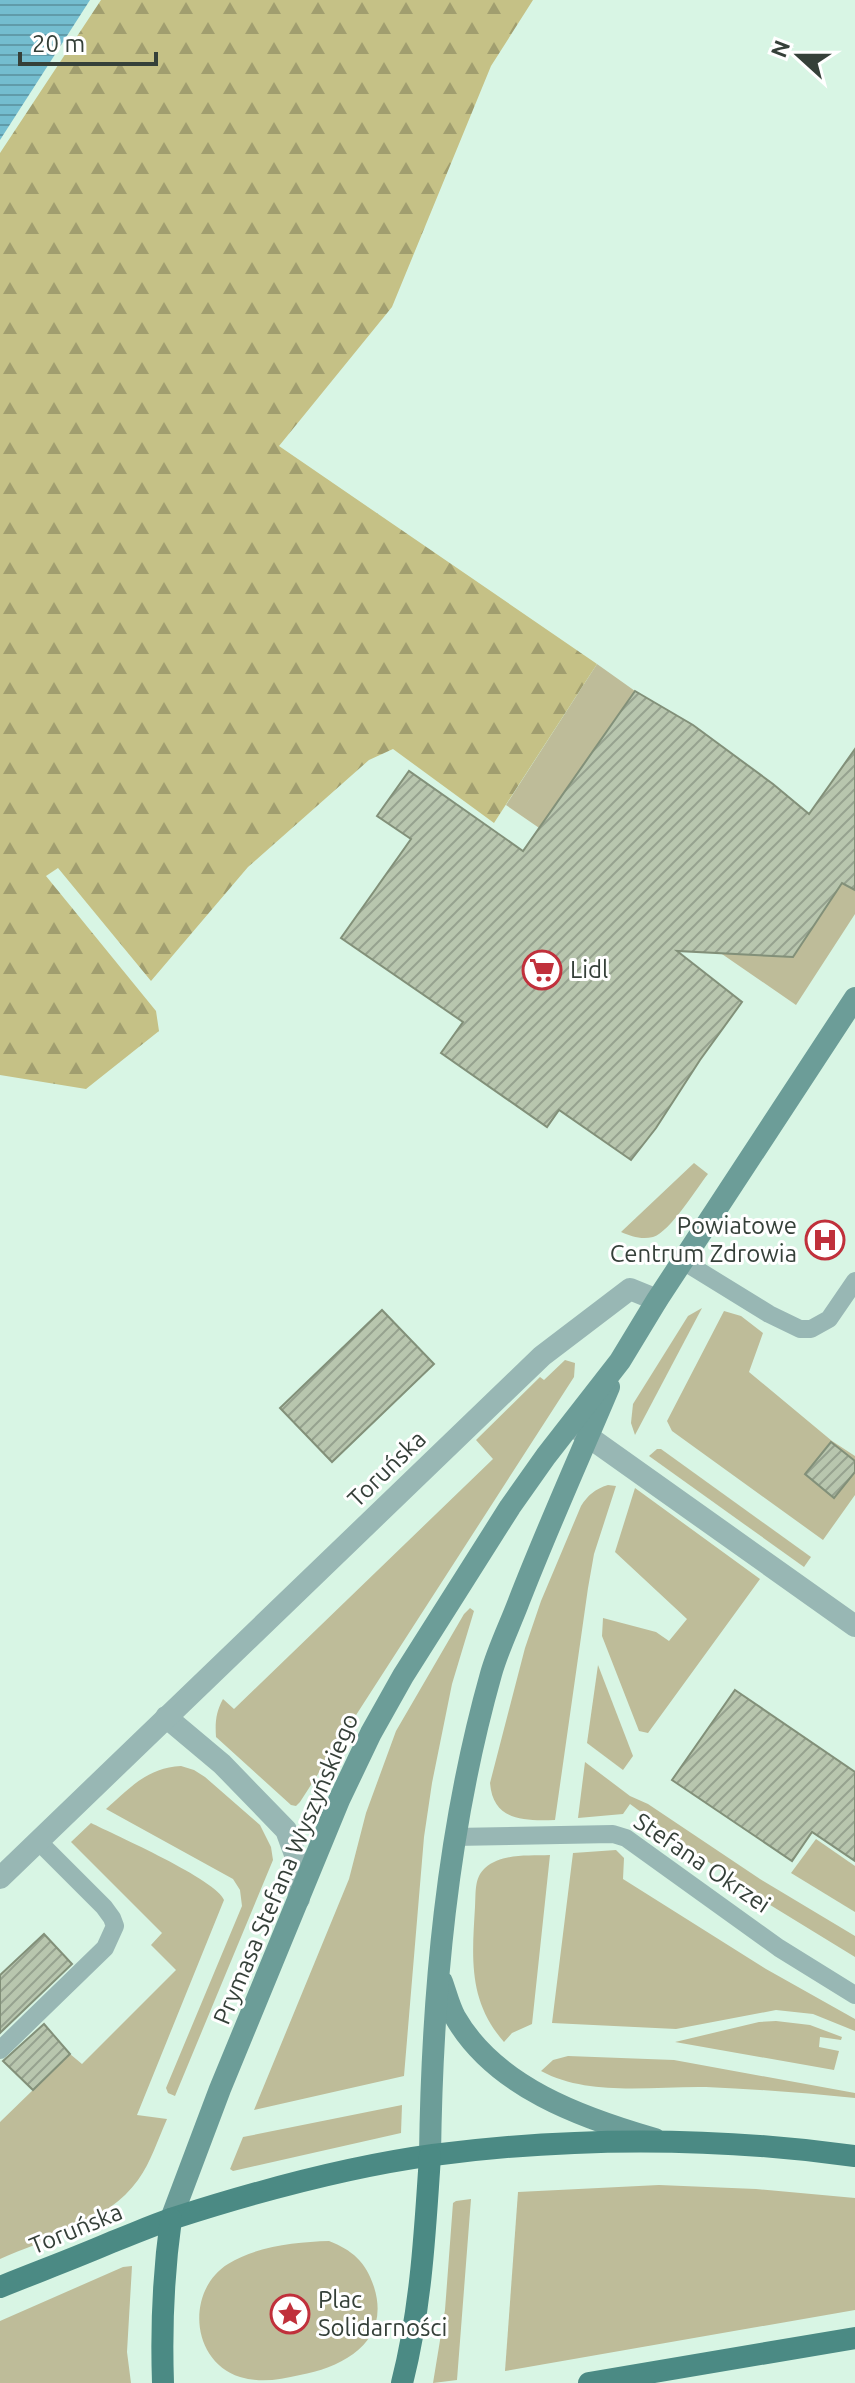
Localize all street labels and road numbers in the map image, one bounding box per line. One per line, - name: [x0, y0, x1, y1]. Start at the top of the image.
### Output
- street label: Toruńska: [342, 1425, 431, 1512]
- street label: Prymasa Stefana Wyszyńskiego: [208, 1709, 363, 2028]
- street label: Stefana Okrzei: [629, 1807, 775, 1918]
- street label: Toruńska: [26, 2198, 126, 2259]

